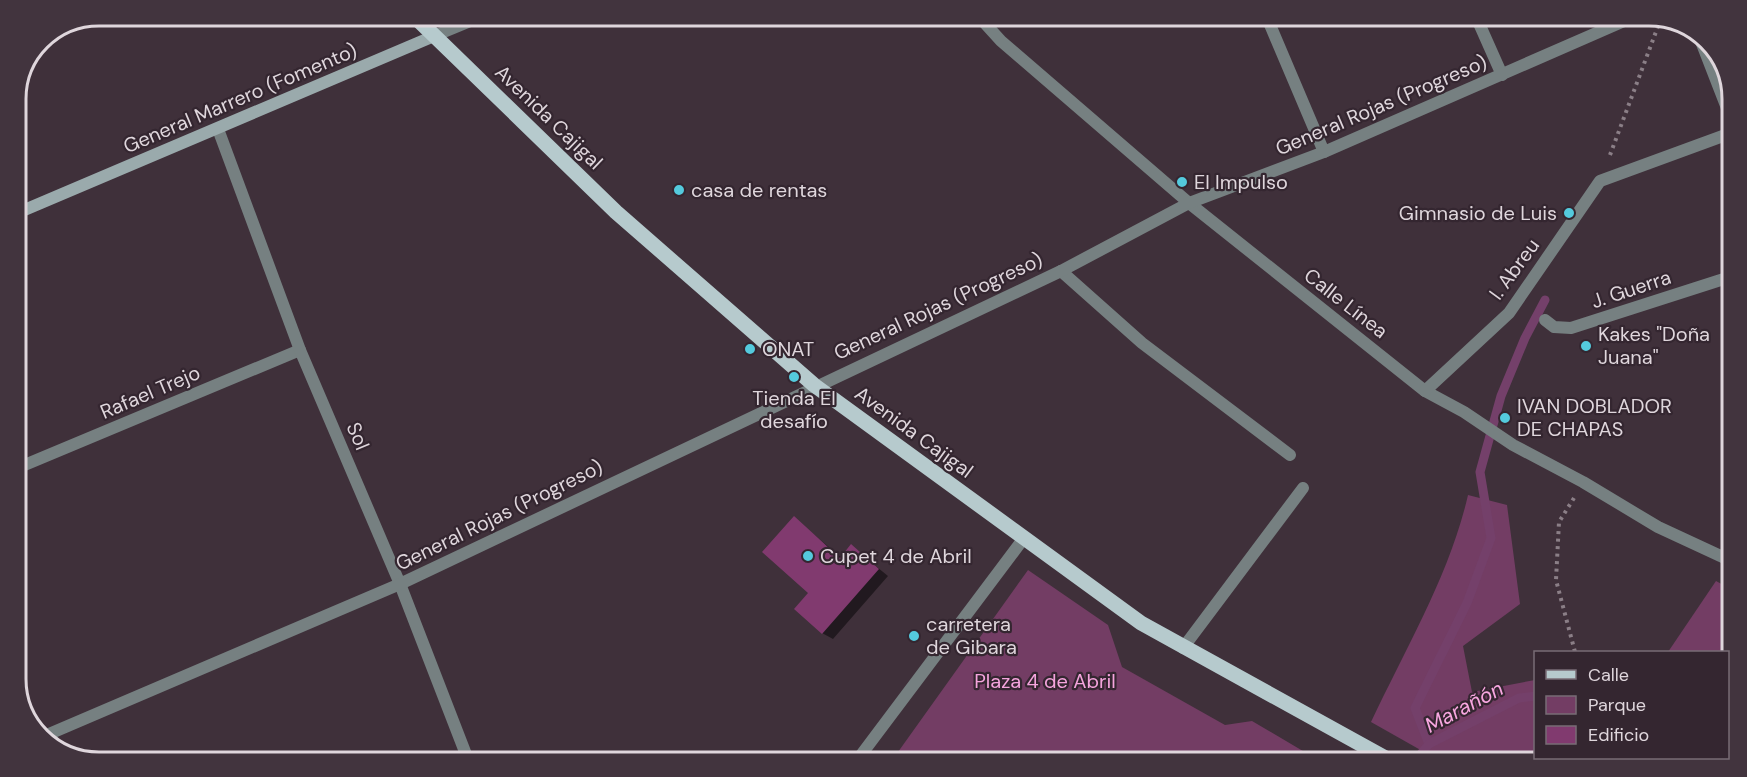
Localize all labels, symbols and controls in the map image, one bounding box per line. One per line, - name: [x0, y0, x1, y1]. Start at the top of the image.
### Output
- street label: General Marrero (Fomento): [119, 37, 361, 159]
- street label: General Rojas (Progreso): [1271, 49, 1491, 161]
- street label: Avenida Cajigal: [490, 59, 608, 175]
- place label: El Impulso: [1194, 169, 1288, 195]
- marker: El Impulso: [1175, 175, 1189, 189]
- place label: casa de rentas: [691, 177, 827, 203]
- marker: casa de rentas: [672, 183, 686, 197]
- place label: Gimnasio de Luis: [1399, 200, 1557, 226]
- marker: Gimnasio de Luis: [1562, 206, 1576, 220]
- street label: I. Abreu: [1483, 233, 1545, 305]
- street label: General Rojas (Progreso): [830, 246, 1046, 366]
- street label: Calle Línea: [1299, 262, 1393, 344]
- street label: J. Guerra: [1588, 264, 1674, 314]
- place label: Kakes "Doña Juana": [1598, 321, 1710, 370]
- place label: ONAT: [762, 336, 814, 362]
- marker: Kakes "Doña Juana": [1579, 339, 1593, 353]
- marker: ONAT: [743, 342, 757, 356]
- street label: Rafael Trejo: [96, 359, 204, 425]
- marker: Tienda El desafío: [787, 370, 801, 384]
- street label: Avenida Cajigal: [850, 380, 978, 484]
- place label: Tienda El desafío: [752, 385, 836, 434]
- place label: IVAN DOBLADOR DE CHAPAS: [1517, 393, 1672, 442]
- marker: IVAN DOBLADOR DE CHAPAS: [1498, 411, 1512, 425]
- street label: Sol: [341, 418, 375, 454]
- street label: General Rojas (Progreso): [391, 454, 607, 576]
- place label: Cupet 4 de Abril: [820, 543, 972, 569]
- marker: Cupet 4 de Abril: [801, 549, 815, 563]
- place label: carretera de Gibara: [926, 611, 1017, 660]
- marker: carretera de Gibara: [907, 629, 921, 643]
- legend: [1534, 651, 1729, 759]
- text: Calle: [1588, 663, 1629, 687]
- park label: Plaza 4 de Abril: [974, 668, 1116, 694]
- water label: Marañón: [1420, 675, 1508, 739]
- text: Parque: [1588, 693, 1646, 717]
- text: Edificio: [1588, 723, 1649, 747]

